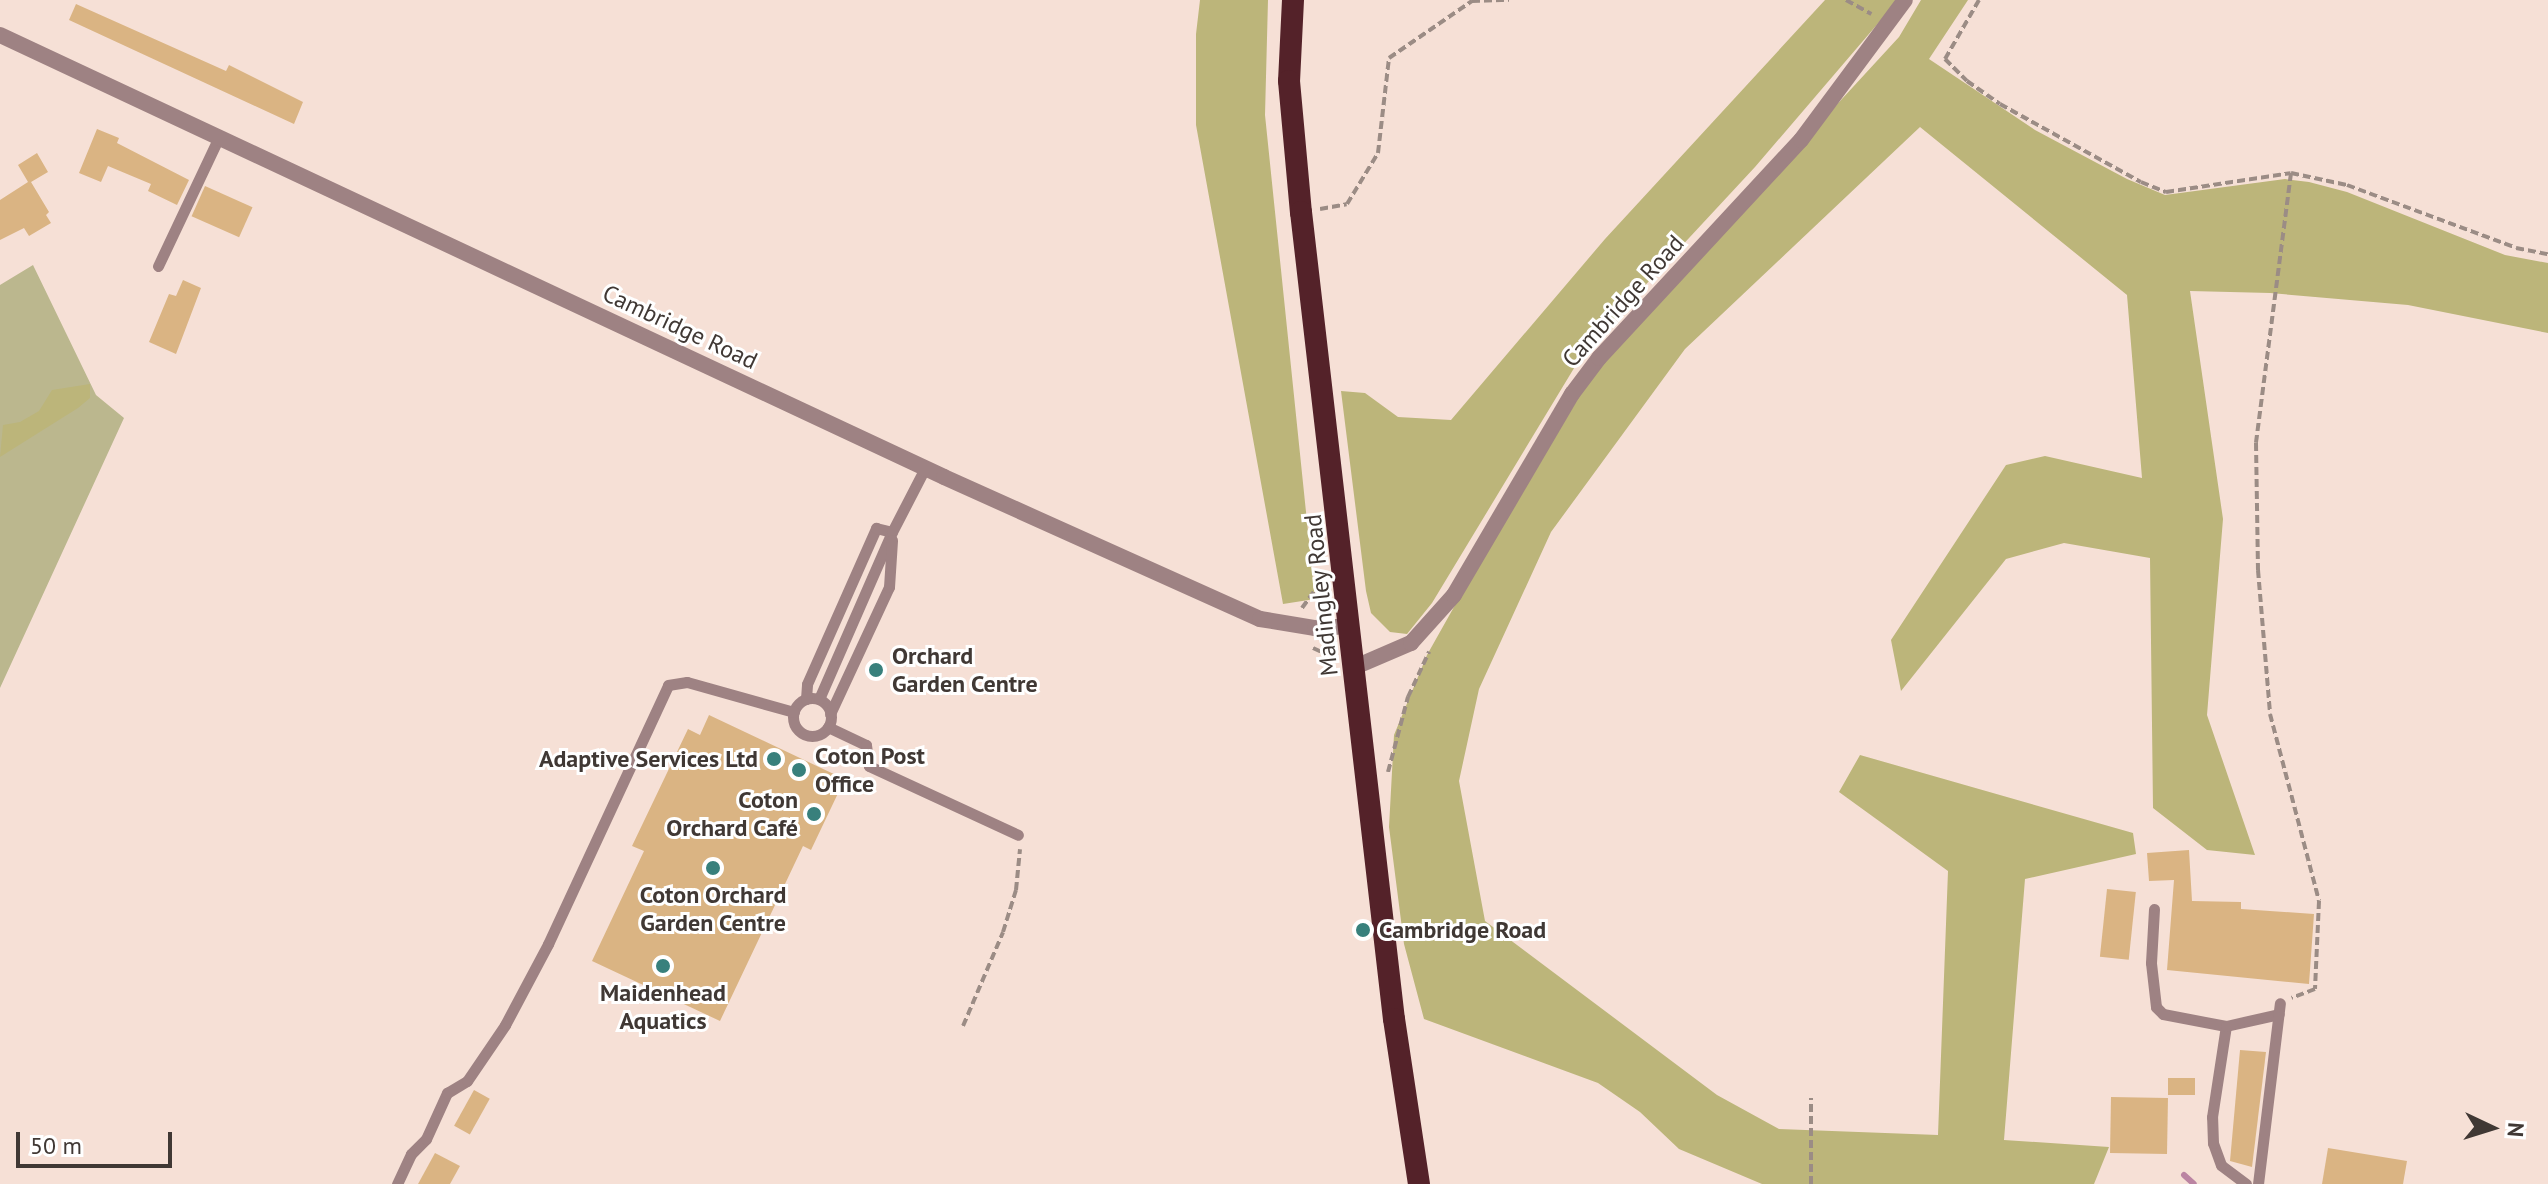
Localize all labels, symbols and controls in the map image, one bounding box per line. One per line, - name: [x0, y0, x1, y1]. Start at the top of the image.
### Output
- street label: Cambridge Road: [1556, 229, 1690, 373]
- street label: Cambridge Road: [598, 279, 762, 375]
- street label: Madingley Road: [1298, 512, 1344, 678]
- place label: Orchard Garden Centre: [892, 642, 1038, 698]
- marker: Orchard Garden Centre: [867, 661, 885, 679]
- place label: Coton Post Office: [815, 742, 925, 798]
- place label: Adaptive Services Ltd: [539, 745, 758, 773]
- marker: Adaptive Services Ltd: [765, 750, 783, 768]
- marker: Coton Post Office: [790, 761, 808, 779]
- place label: Coton Orchard Café: [666, 786, 798, 842]
- marker: Coton Orchard Café: [805, 805, 823, 823]
- marker: Coton Orchard Garden Centre: [704, 859, 722, 877]
- place label: Coton Orchard Garden Centre: [640, 881, 786, 937]
- place label: Cambridge Road: [1379, 916, 1546, 944]
- marker: Cambridge Road: [1354, 921, 1372, 939]
- marker: Maidenhead Aquatics: [654, 957, 672, 975]
- place label: Maidenhead Aquatics: [600, 979, 726, 1035]
- north arrow: [2452, 1088, 2532, 1168]
- scale bar: [20, 1116, 176, 1166]
- text: N: [2501, 1121, 2530, 1138]
- text: 50 m: [30, 1130, 82, 1161]

